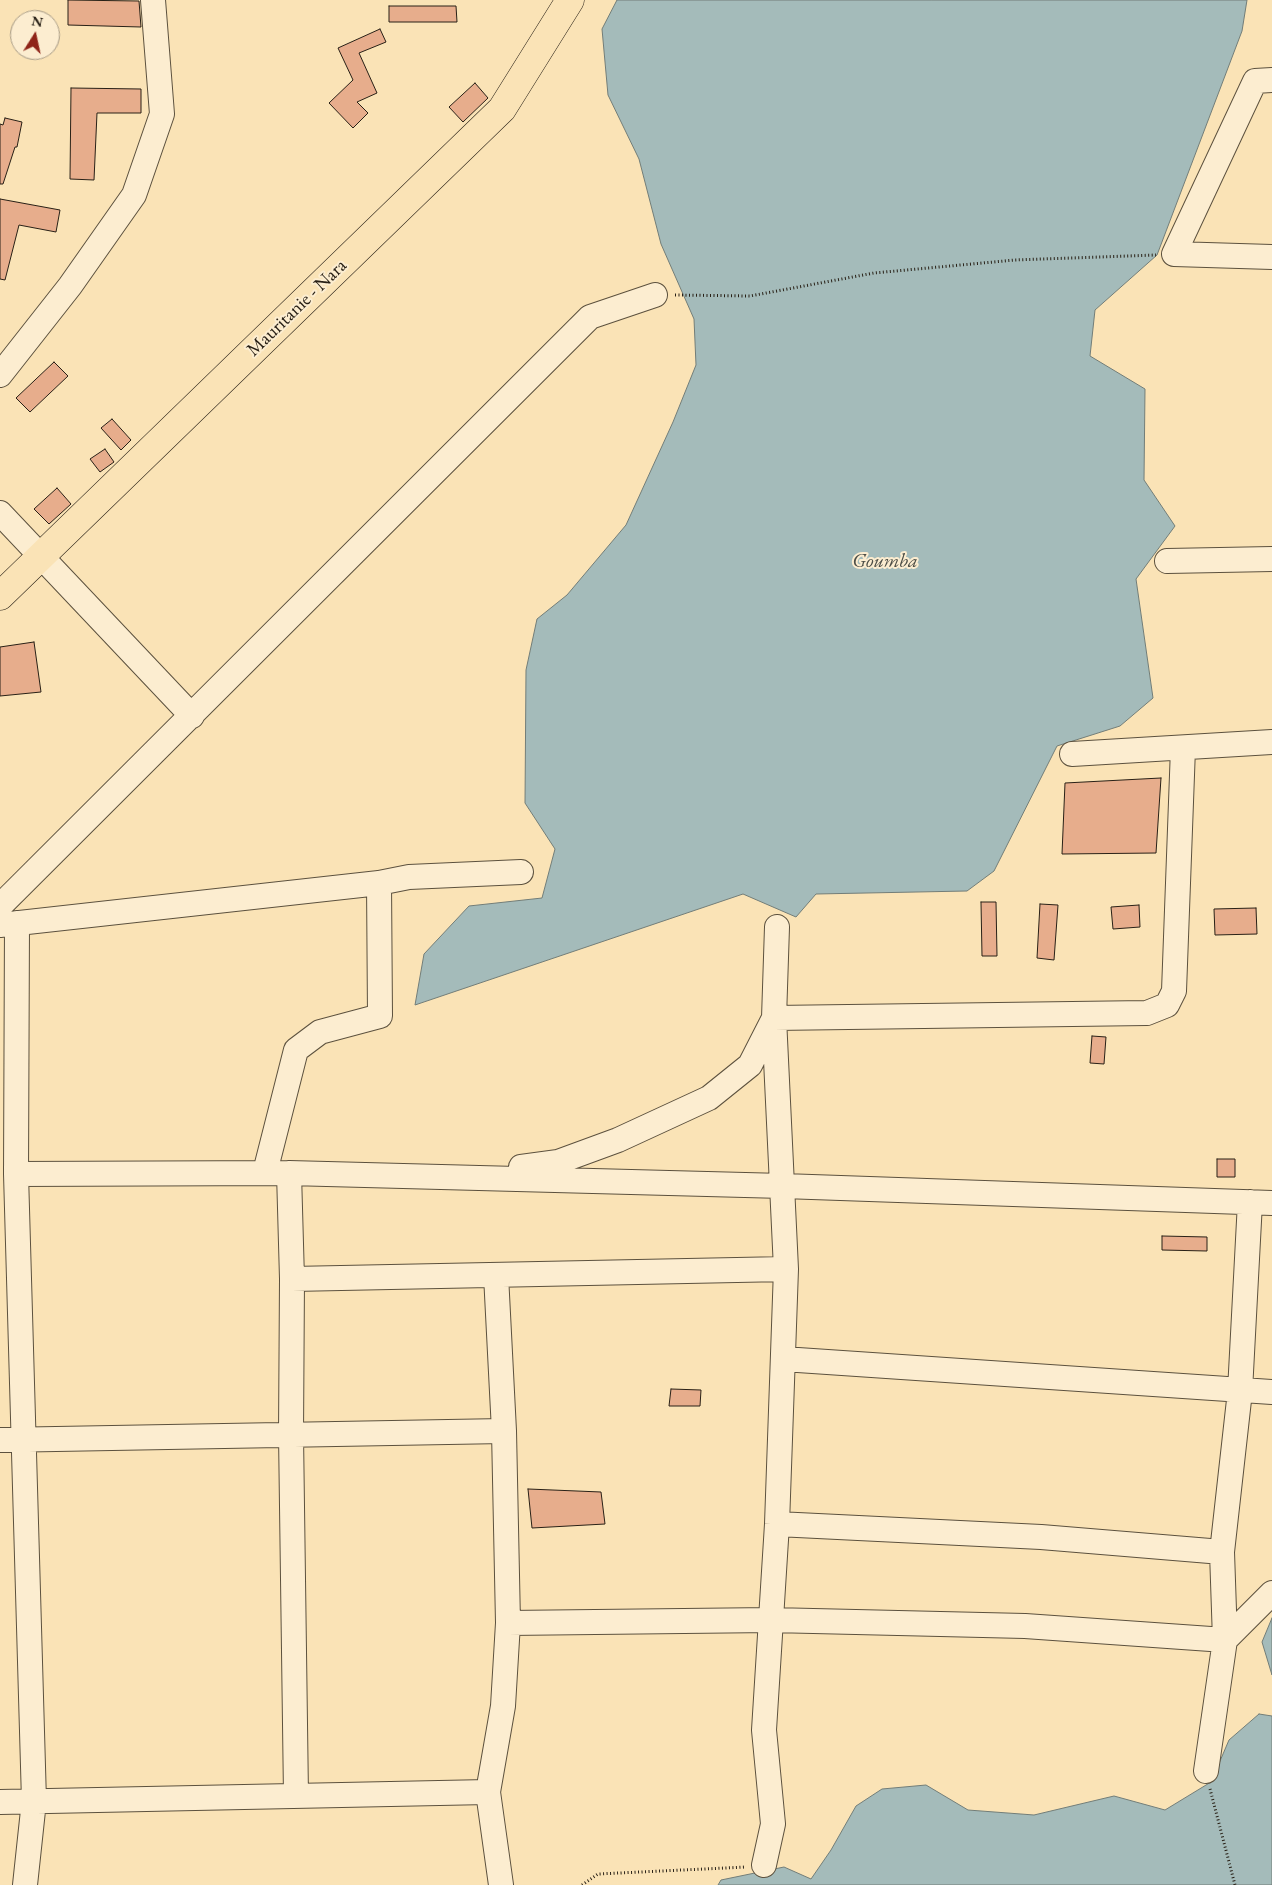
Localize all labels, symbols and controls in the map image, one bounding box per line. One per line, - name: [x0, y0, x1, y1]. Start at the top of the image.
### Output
- north arrow: [10, 10, 60, 60]
- text: N: [30, 11, 45, 31]
- street label: Mauritanie - Nara: [242, 255, 352, 361]
- water label: Goumba: [852, 550, 918, 574]

